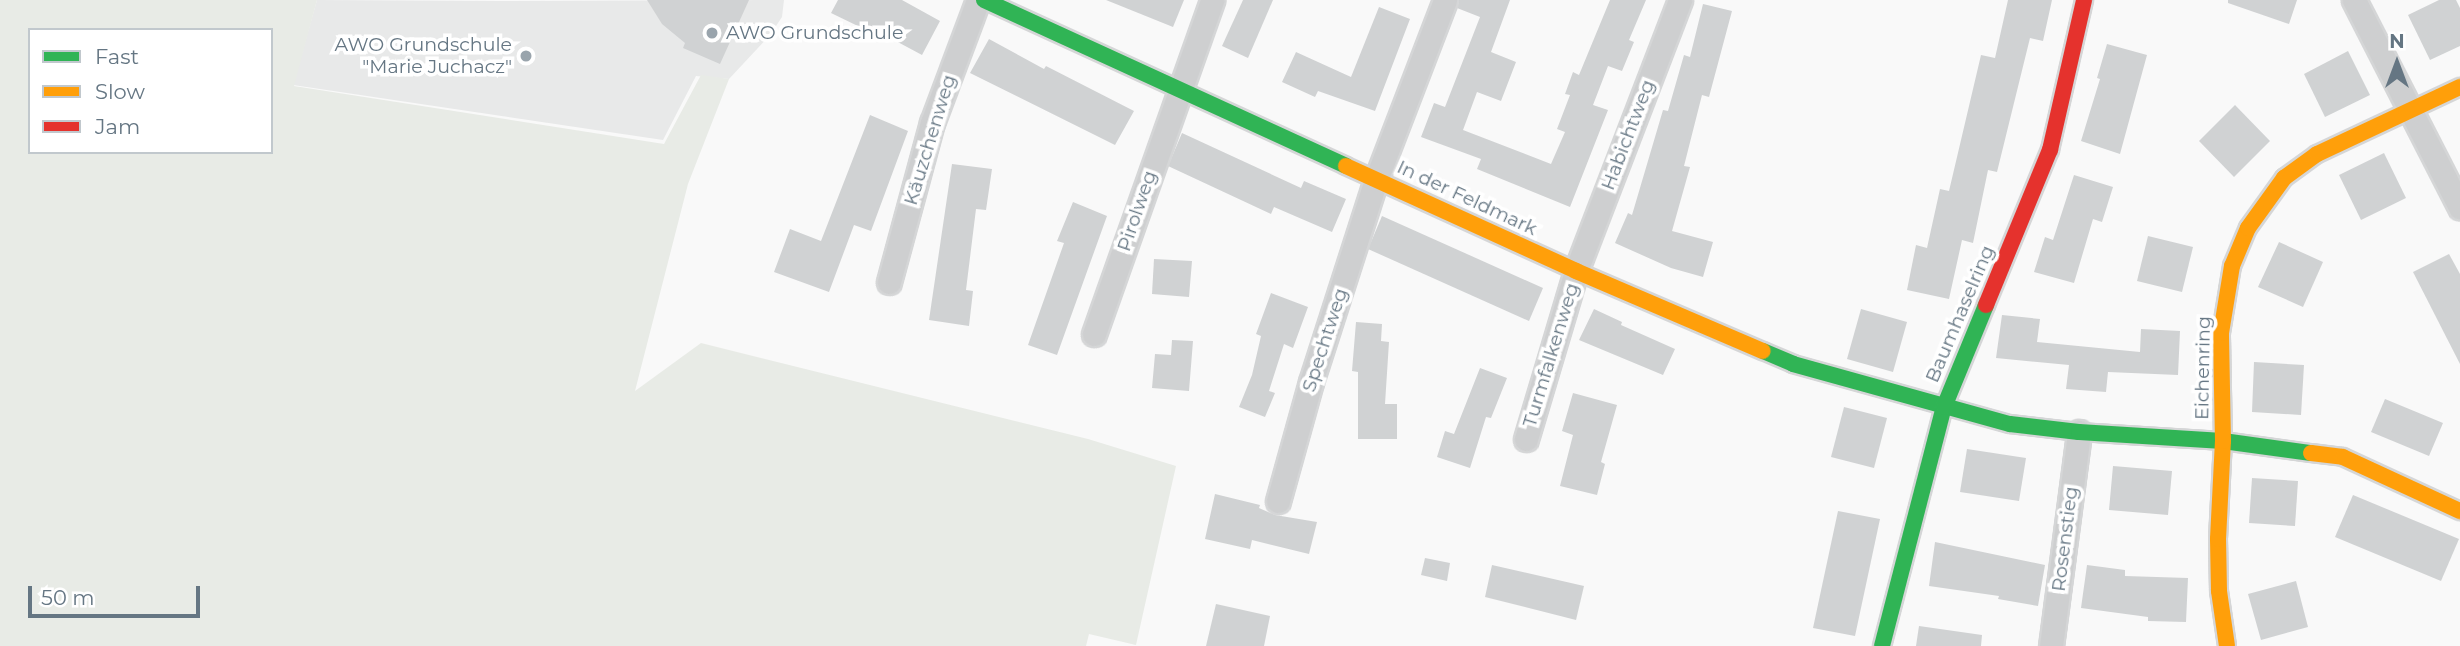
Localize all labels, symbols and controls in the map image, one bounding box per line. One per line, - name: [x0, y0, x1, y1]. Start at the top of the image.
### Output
- place label: AWO Grundschule: [726, 22, 903, 44]
- marker: AWO Grundschule: [704, 25, 720, 41]
- legend: [28, 28, 273, 154]
- north arrow: [2362, 28, 2432, 98]
- text: N: [2389, 30, 2405, 53]
- place label: AWO Grundschule "Marie Juchacz": [335, 34, 512, 78]
- text: Fast: [95, 44, 139, 69]
- marker: AWO Grundschule "Marie Juchacz": [518, 48, 534, 64]
- street label: Käuzchenweg: [899, 72, 961, 208]
- street label: Habichtweg: [1596, 77, 1660, 193]
- text: Slow: [95, 79, 145, 104]
- text: Jam: [95, 114, 140, 139]
- street label: In der Feldmark: [1393, 156, 1541, 240]
- street label: Pirolweg: [1113, 168, 1161, 254]
- street label: Baumhaselring: [1921, 242, 1999, 386]
- street label: Turmfalkenweg: [1518, 280, 1584, 430]
- street label: Spechtweg: [1297, 285, 1353, 395]
- street label: Eichenring: [2191, 316, 2215, 420]
- street label: Rosenstieg: [2047, 485, 2083, 593]
- scale bar: [32, 572, 203, 616]
- text: 50 m: [41, 585, 95, 610]

